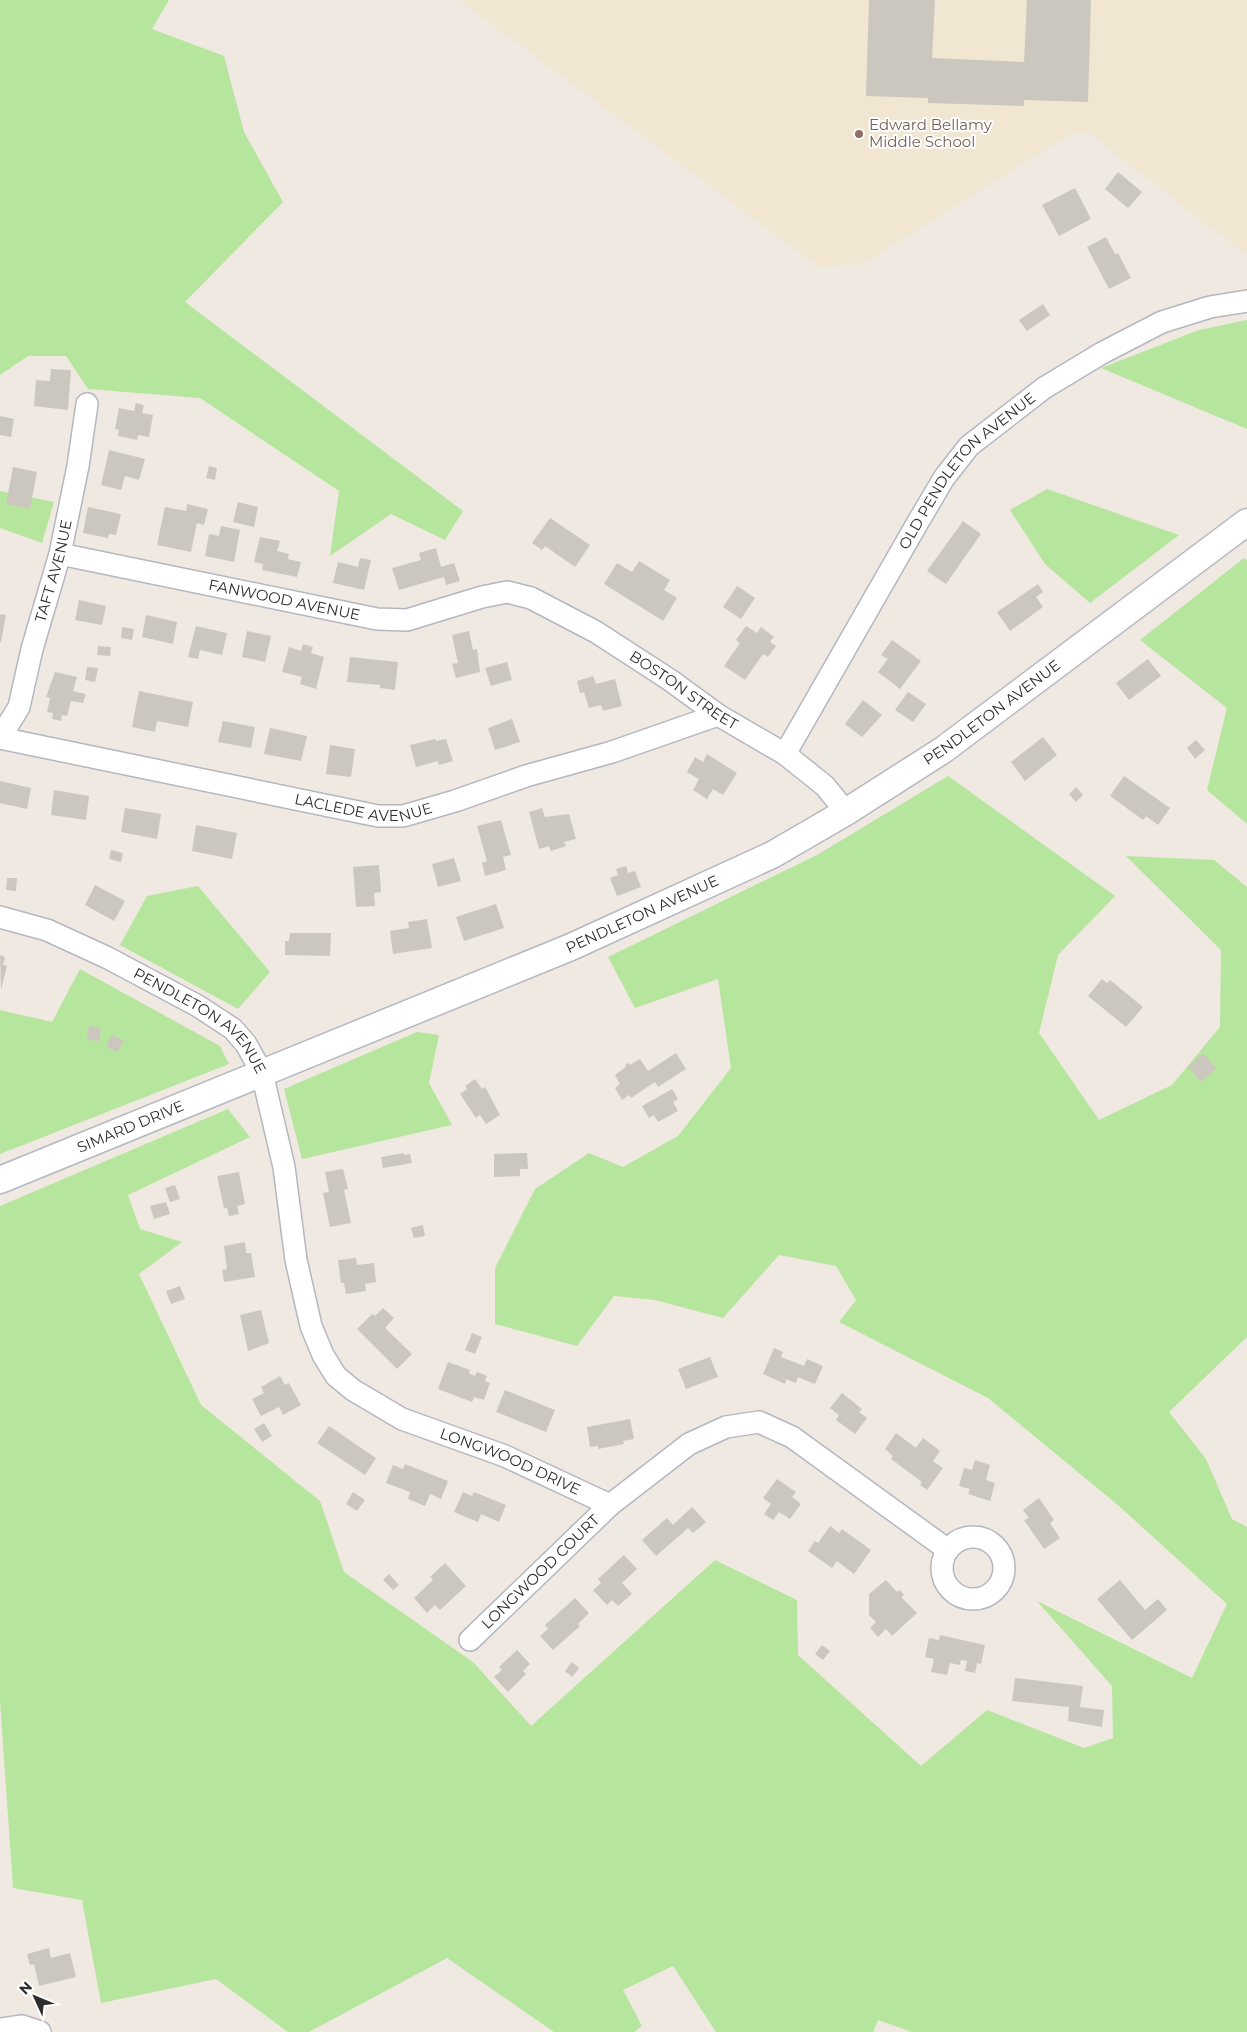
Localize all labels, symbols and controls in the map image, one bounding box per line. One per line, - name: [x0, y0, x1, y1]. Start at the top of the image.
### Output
- place label: Edward Bellamy Middle School: [869, 115, 993, 151]
- marker: Edward Bellamy Middle School: [853, 128, 865, 140]
- street label: OLD PENDLETON AVENUE: [894, 388, 1039, 553]
- street label: TAFT AVENUE: [30, 518, 76, 624]
- street label: FANWOOD AVENUE: [207, 575, 362, 624]
- street label: BOSTON STREET: [626, 646, 742, 734]
- street label: PENDLETON AVENUE: [920, 655, 1064, 769]
- street label: LACLEDE AVENUE: [293, 789, 434, 826]
- street label: PENDLETON AVENUE: [563, 871, 721, 957]
- street label: PENDLETON AVENUE: [130, 963, 270, 1077]
- street label: SIMARD DRIVE: [74, 1096, 187, 1157]
- street label: LONGWOOD DRIVE: [437, 1423, 584, 1499]
- street label: LONGWOOD COURT: [477, 1510, 604, 1633]
- north arrow: [10, 1972, 60, 2022]
- text: N: [15, 1978, 36, 1998]

